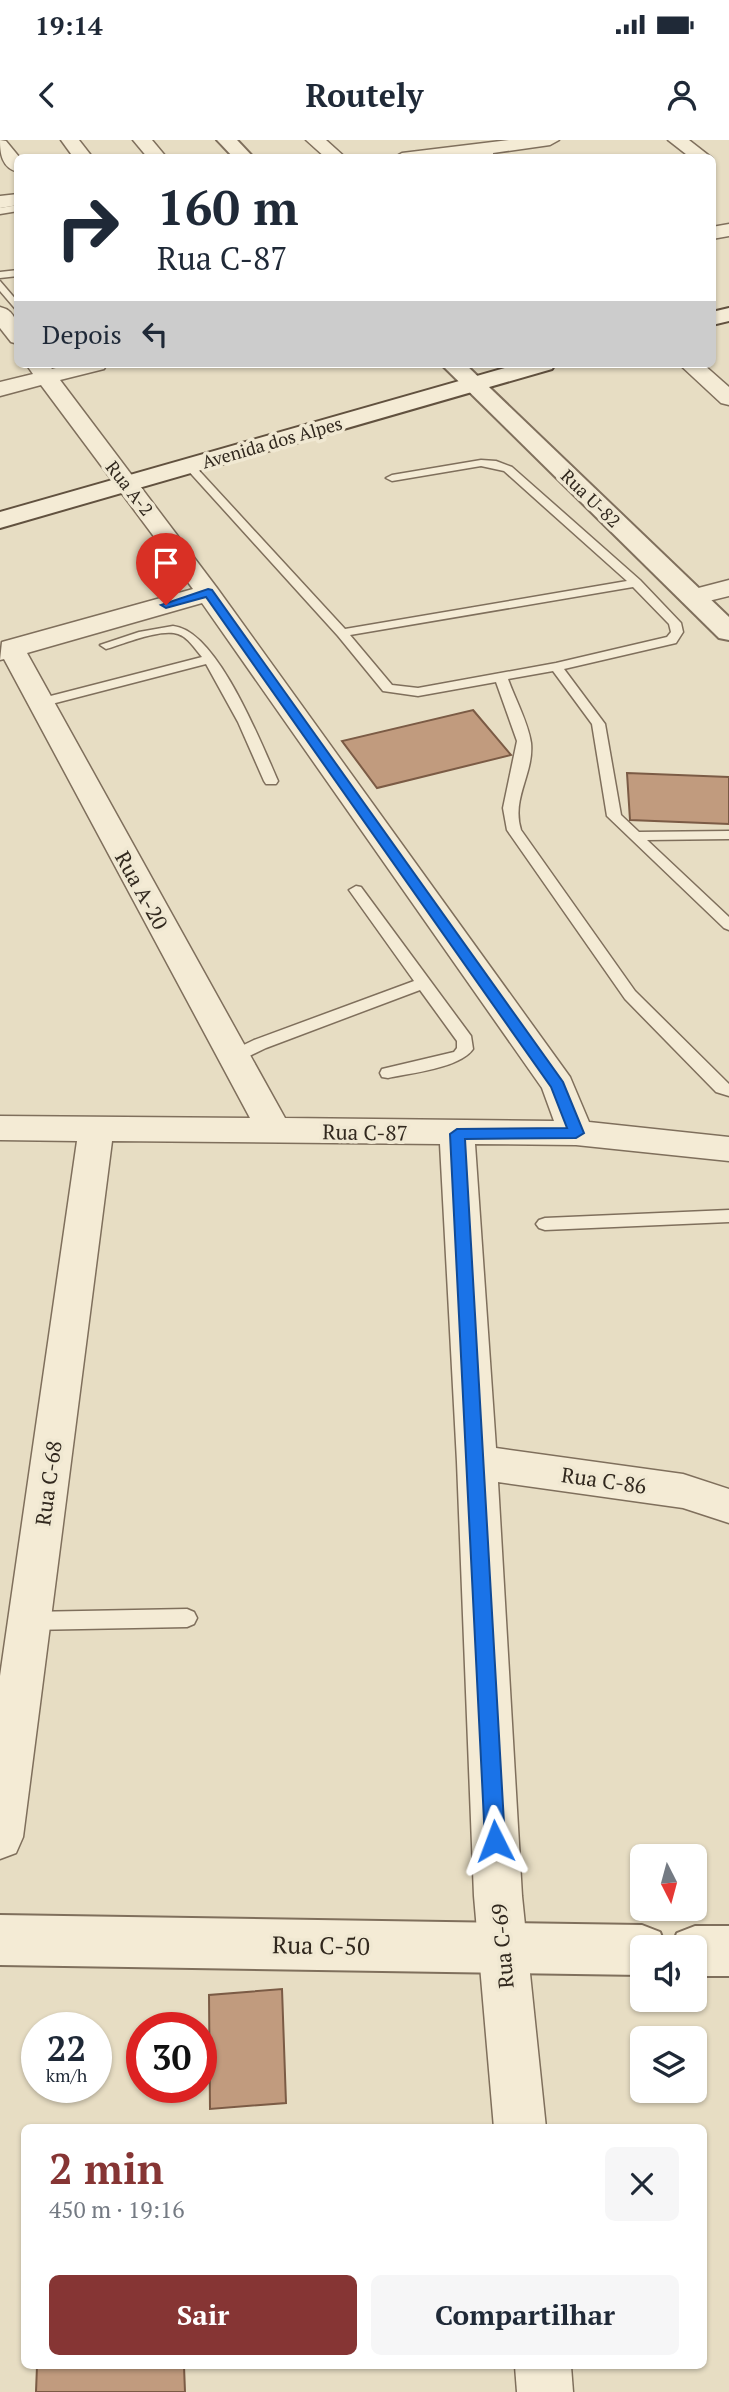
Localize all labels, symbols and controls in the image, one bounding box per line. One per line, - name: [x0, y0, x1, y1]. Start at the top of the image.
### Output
- text: 19:14: [35, 8, 103, 42]
- text: Routely: [306, 74, 423, 116]
- icon: back: [28, 76, 66, 114]
- icon: person: [663, 76, 701, 114]
- text: 160 m: [157, 174, 299, 239]
- icon: right: [42, 182, 133, 273]
- text: Rua C-87: [157, 237, 287, 279]
- icon: left: [136, 315, 174, 353]
- text: Depois: [42, 317, 122, 351]
- street label: Avenida dos Alpes: [199, 410, 345, 474]
- street label: Rua A-2: [101, 455, 159, 521]
- street label: Rua U-82: [556, 464, 626, 532]
- pin: [136, 533, 196, 605]
- icon: arrive: [147, 544, 185, 582]
- street label: Rua A-20: [109, 846, 175, 934]
- street label: Rua C-87: [322, 1117, 408, 1147]
- street label: Rua C-68: [28, 1439, 68, 1527]
- street label: Rua C-86: [560, 1460, 648, 1500]
- position arrow: [458, 1804, 532, 1878]
- north arrow: [630, 1844, 707, 1922]
- map controls: [630, 1844, 707, 2103]
- street label: Rua C-69: [484, 1902, 520, 1990]
- street label: Rua C-50: [272, 1928, 370, 1962]
- button: sound: [630, 1935, 707, 2012]
- speed limit sign: 30: [126, 2012, 217, 2103]
- text: 22: [47, 2025, 86, 2071]
- button: layers: [630, 2026, 707, 2103]
- text: km/h: [46, 2063, 87, 2087]
- text: 2 min: [49, 2140, 164, 2196]
- button: close: [605, 2147, 679, 2221]
- text: 450 m · 19:16: [49, 2194, 184, 2225]
- button: Sair: [49, 2275, 357, 2355]
- button: Compartilhar: [371, 2275, 679, 2355]

